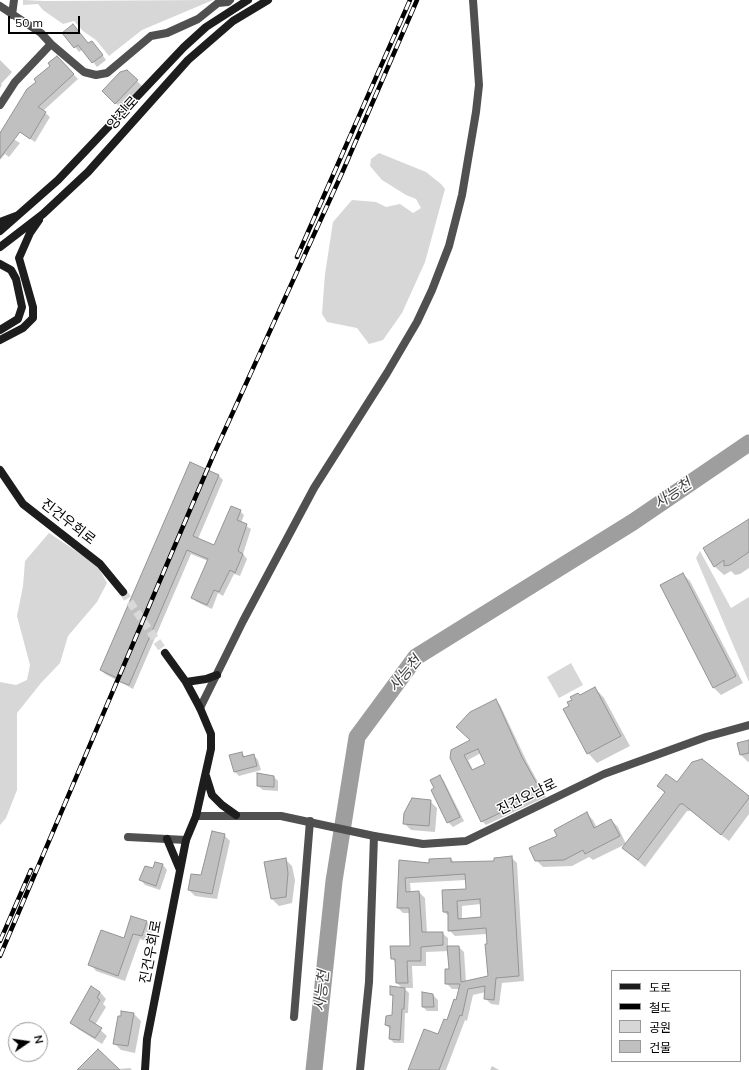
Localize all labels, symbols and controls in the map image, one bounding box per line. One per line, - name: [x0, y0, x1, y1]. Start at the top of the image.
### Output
- scale bar: [10, 8, 82, 34]
- text: 50 m: [15, 15, 43, 30]
- street label: 양진로: [104, 93, 142, 133]
- water label: 사능천: [651, 475, 695, 513]
- street label: 진건우회로: [37, 496, 99, 548]
- water label: 사능천: [385, 652, 425, 696]
- street label: 진건오남로: [494, 775, 560, 819]
- street label: 진건우회로: [137, 919, 165, 985]
- water label: 사능천: [311, 969, 333, 1013]
- legend: [611, 970, 741, 1062]
- text: 도로: [649, 980, 671, 995]
- text: 철도: [649, 1000, 671, 1015]
- text: 공원: [649, 1020, 671, 1035]
- north arrow: [8, 1022, 48, 1062]
- text: N: [31, 1034, 46, 1045]
- text: 건물: [649, 1040, 671, 1055]

